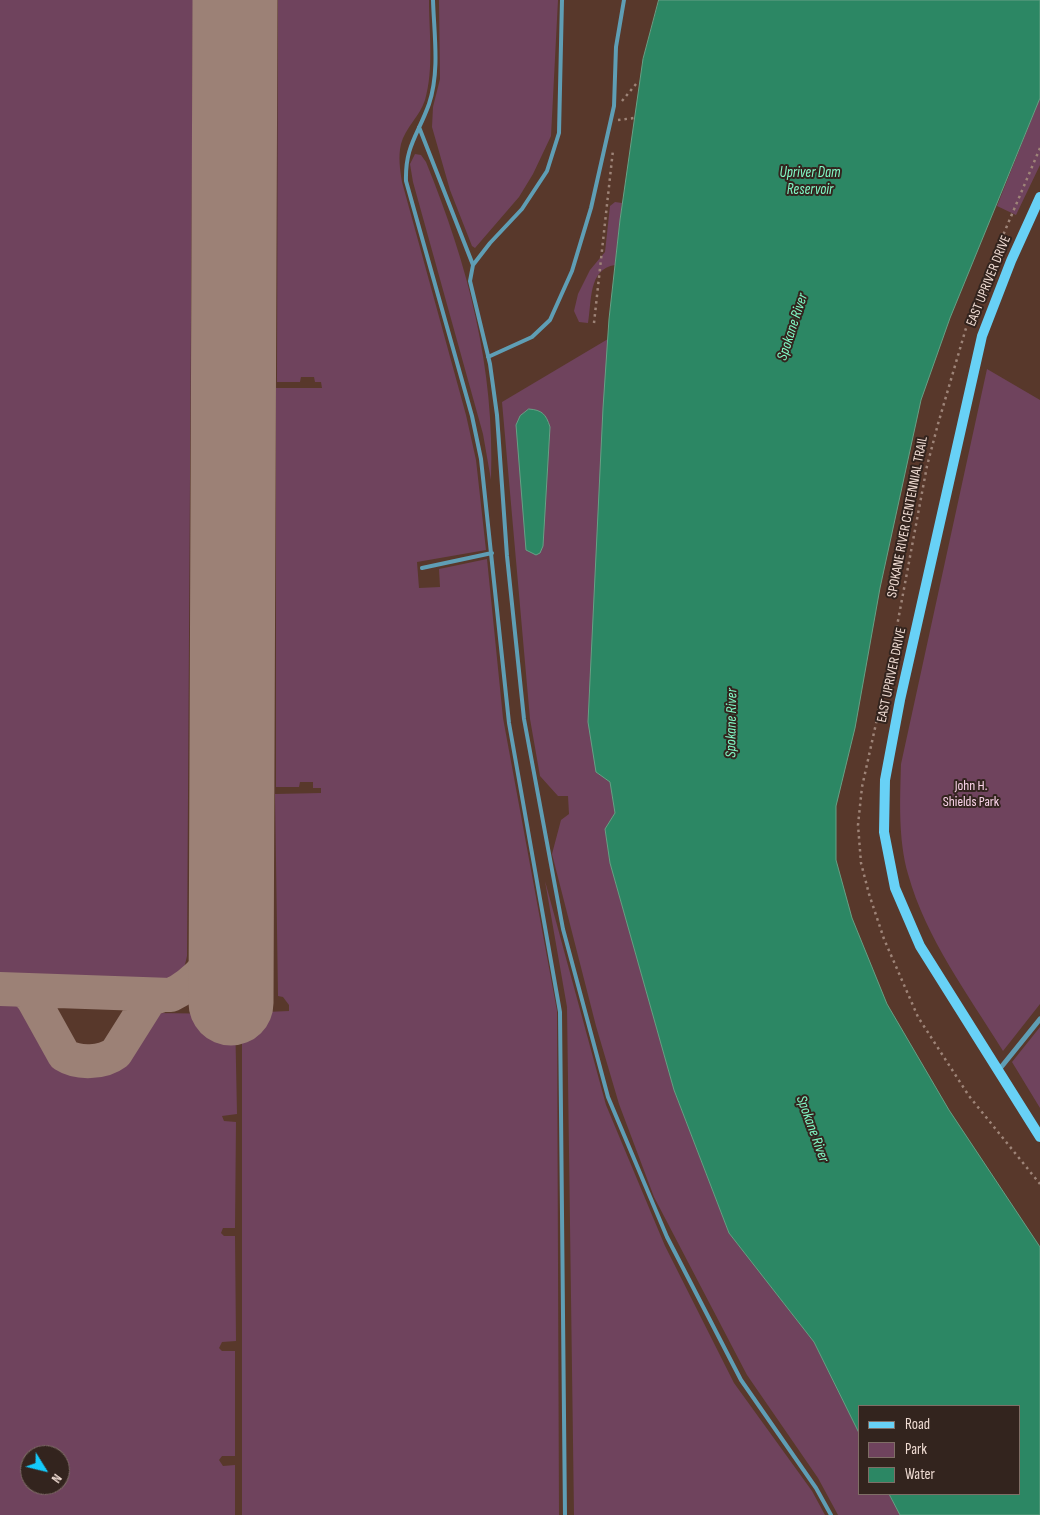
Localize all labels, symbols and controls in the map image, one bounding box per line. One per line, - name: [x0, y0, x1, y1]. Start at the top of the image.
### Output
- water label: Upriver Dam Reservoir: [780, 164, 840, 199]
- street label: EAST UPRIVER DRIVE: [963, 233, 1015, 329]
- water label: Spokane River: [774, 291, 812, 363]
- street label: SPOKANE RIVER CENTENNIAL TRAIL: [884, 435, 932, 599]
- street label: EAST UPRIVER DRIVE: [874, 626, 910, 724]
- water label: Spokane River: [722, 688, 742, 758]
- park label: John H. Shields Park: [943, 778, 999, 810]
- water label: Spokane River: [792, 1093, 832, 1165]
- legend: [858, 1405, 1020, 1495]
- text: Road: [905, 1415, 930, 1434]
- text: Park: [905, 1440, 927, 1459]
- north arrow: [20, 1445, 70, 1495]
- text: Water: [905, 1465, 935, 1484]
- text: N: [48, 1470, 66, 1487]

